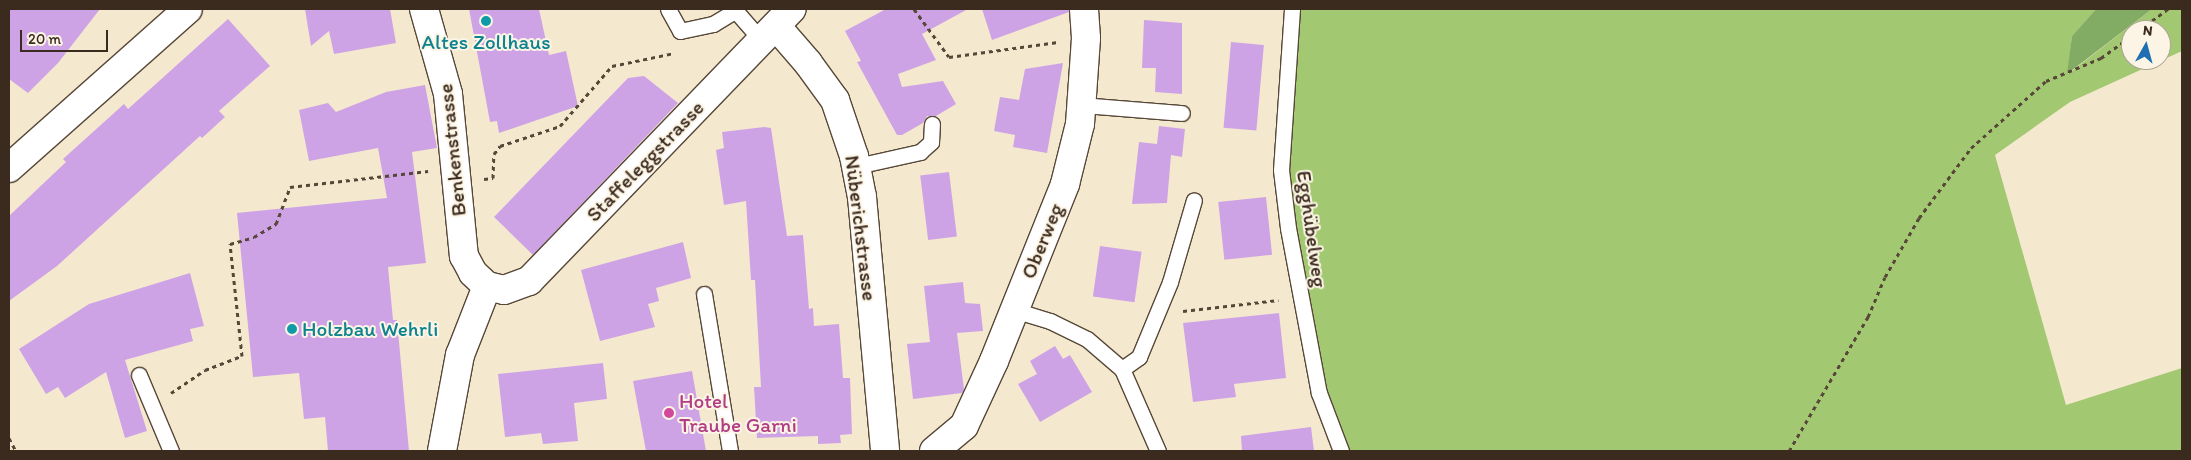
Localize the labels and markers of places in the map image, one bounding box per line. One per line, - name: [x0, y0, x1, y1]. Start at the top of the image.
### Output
- marker: Altes Zollhaus: [480, 15, 492, 27]
- place label: Altes Zollhaus: [422, 29, 550, 55]
- place label: Holzbau Wehrli: [302, 316, 438, 342]
- marker: Holzbau Wehrli: [286, 323, 298, 335]
- place label: Hotel Traube Garni: [679, 388, 796, 438]
- marker: Hotel Traube Garni: [663, 407, 675, 419]

